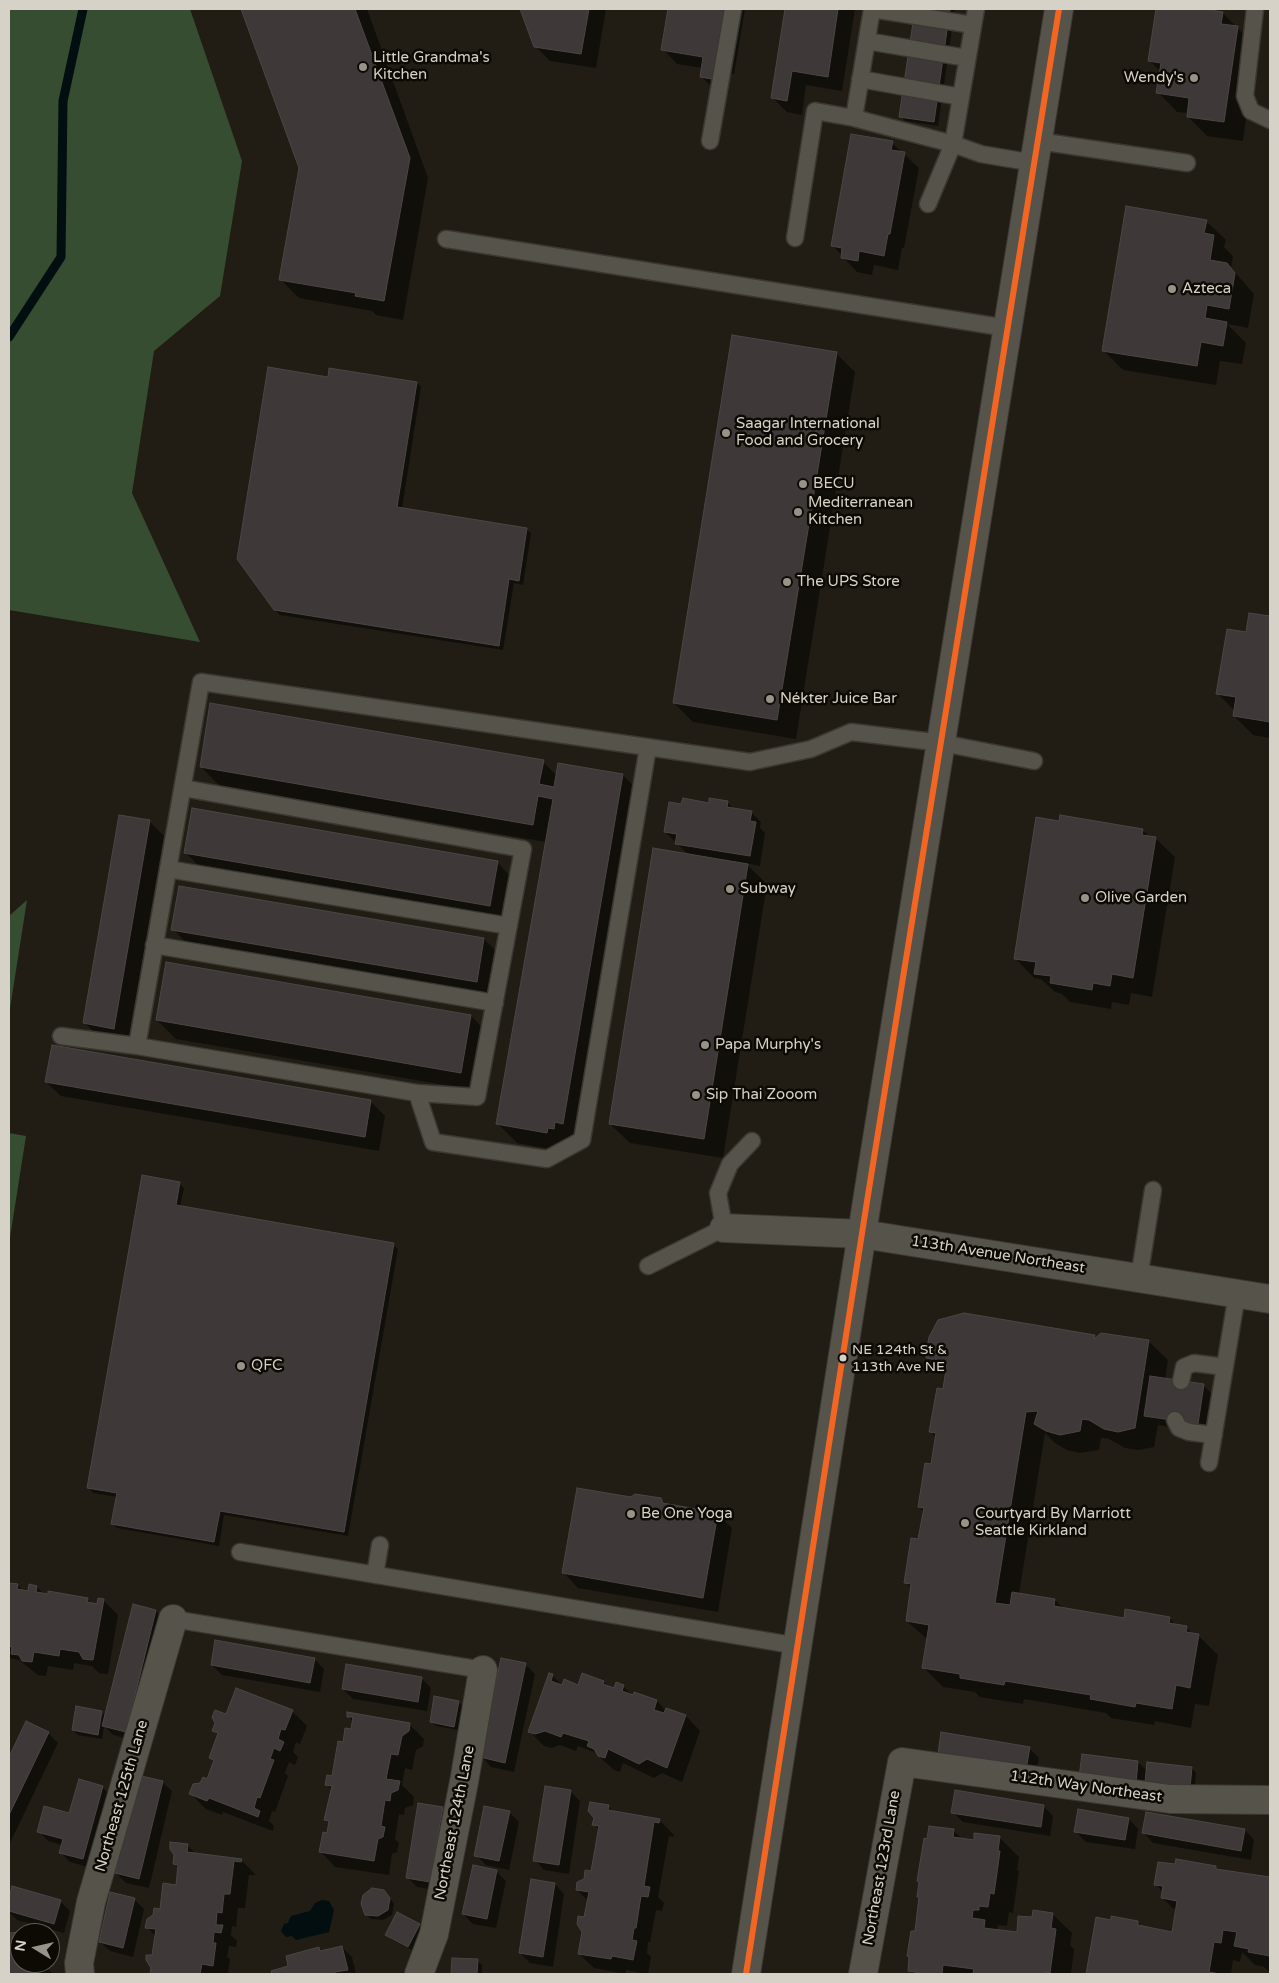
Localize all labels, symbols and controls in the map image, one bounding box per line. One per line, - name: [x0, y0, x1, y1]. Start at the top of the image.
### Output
- place label: Little Grandma's Kitchen: [373, 49, 490, 84]
- marker: Little Grandma's Kitchen: [357, 61, 369, 73]
- place label: Wendy's: [1124, 69, 1184, 87]
- marker: Wendy's: [1188, 72, 1200, 84]
- place label: Azteca: [1182, 280, 1231, 298]
- marker: Azteca: [1166, 283, 1178, 295]
- place label: Saagar International Food and Grocery: [736, 415, 880, 450]
- marker: Saagar International Food and Grocery: [720, 427, 732, 439]
- place label: BECU: [813, 475, 855, 493]
- marker: BECU: [797, 478, 809, 490]
- place label: Mediterranean Kitchen: [808, 494, 913, 529]
- marker: Mediterranean Kitchen: [792, 506, 804, 518]
- place label: The UPS Store: [797, 573, 900, 591]
- marker: The UPS Store: [781, 576, 793, 588]
- place label: Nékter Juice Bar: [780, 690, 897, 708]
- marker: Nékter Juice Bar: [764, 693, 776, 705]
- place label: Subway: [740, 880, 796, 898]
- marker: Subway: [724, 883, 736, 895]
- place label: Olive Garden: [1095, 889, 1187, 907]
- marker: Olive Garden: [1079, 892, 1091, 904]
- place label: Papa Murphy's: [715, 1036, 821, 1054]
- marker: Papa Murphy's: [699, 1039, 711, 1051]
- place label: Sip Thai Zooom: [706, 1086, 817, 1104]
- marker: Sip Thai Zooom: [690, 1089, 702, 1101]
- street label: 113th Avenue Northeast: [910, 1232, 1086, 1278]
- place label: NE 124th St & 113th Ave NE: [852, 1342, 947, 1374]
- marker: NE 124th St & 113th Ave NE: [838, 1353, 848, 1363]
- place label: QFC: [251, 1357, 282, 1375]
- marker: QFC: [235, 1360, 247, 1372]
- place label: Be One Yoga: [641, 1505, 733, 1523]
- place label: Courtyard By Marriott Seattle Kirkland: [975, 1505, 1131, 1540]
- marker: Be One Yoga: [625, 1508, 637, 1520]
- marker: Courtyard By Marriott Seattle Kirkland: [959, 1517, 971, 1529]
- street label: Northeast 125th Lane: [92, 1718, 152, 1874]
- street label: Northeast 124th Lane: [431, 1744, 479, 1902]
- street label: 112th Way Northeast: [1009, 1767, 1163, 1807]
- street label: Northeast 123rd Lane: [859, 1789, 905, 1947]
- north arrow: [10, 1923, 60, 1973]
- text: N: [11, 1939, 30, 1953]

